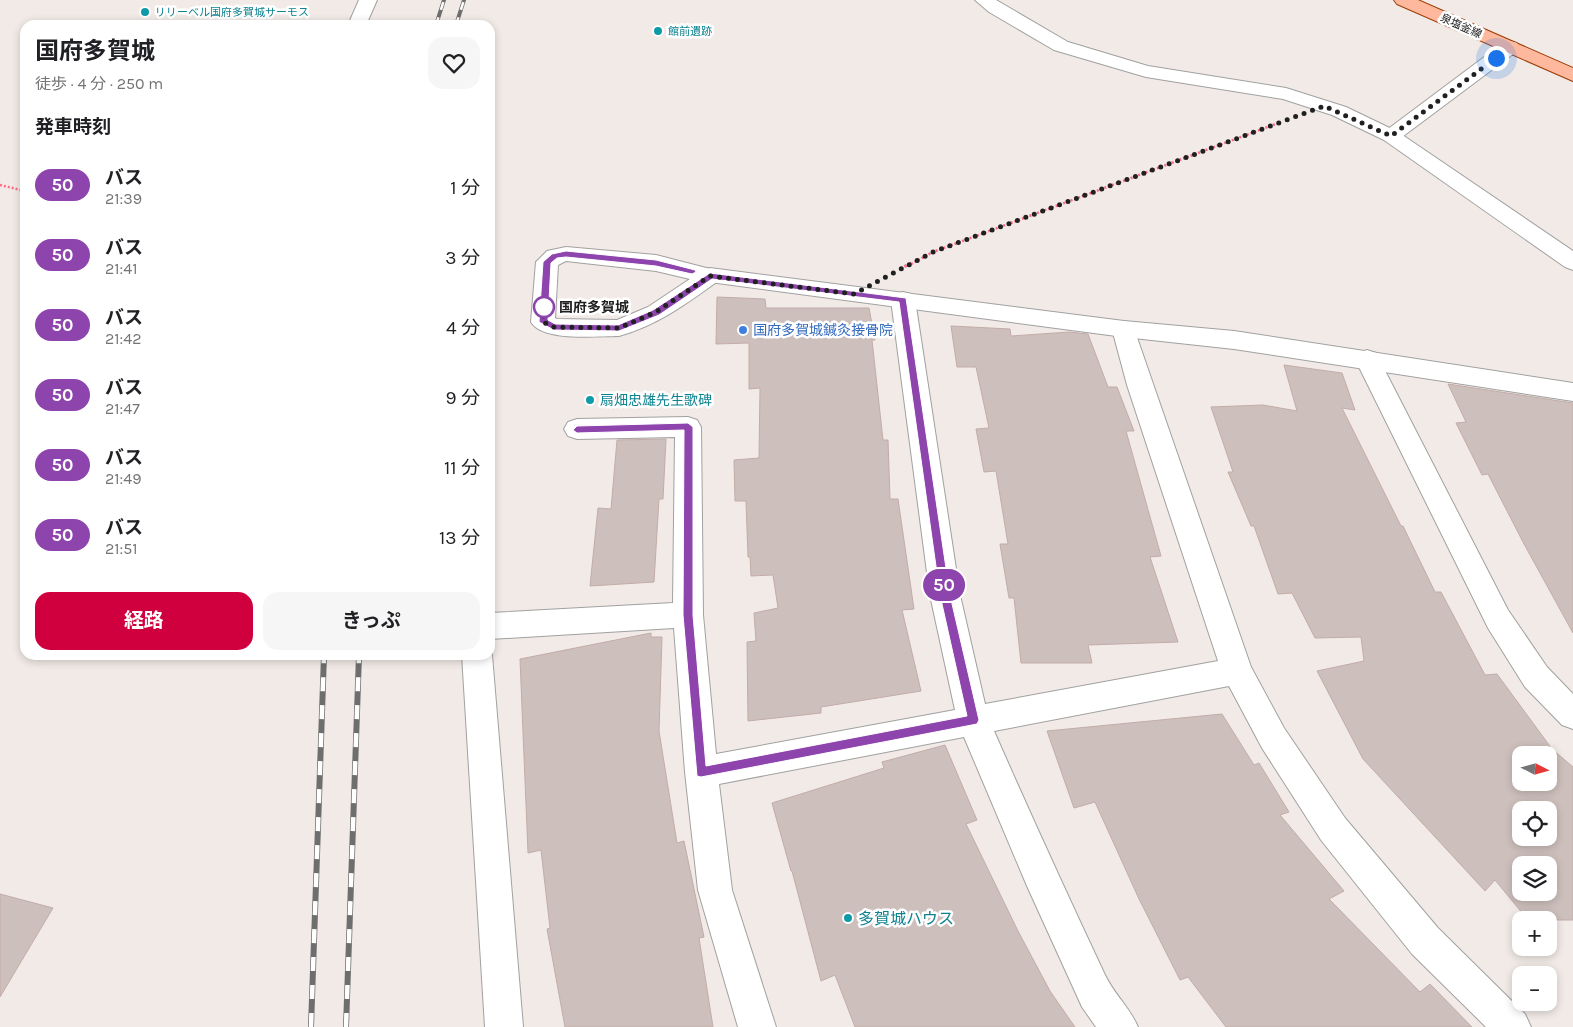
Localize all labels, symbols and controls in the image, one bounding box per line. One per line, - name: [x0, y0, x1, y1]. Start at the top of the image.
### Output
- marker: リリーベル国府多賀城サーモス: [139, 6, 151, 18]
- place label: リリーベル国府多賀城サーモス: [155, 6, 309, 19]
- street label: 泉塩釜線: [1438, 11, 1484, 41]
- marker: 館前遺跡: [652, 25, 664, 37]
- place label: 館前遺跡: [668, 25, 712, 38]
- text: 国府多賀城: [35, 37, 155, 65]
- button: heart: [428, 37, 480, 89]
- your location: [1484, 46, 1509, 71]
- text: 徒歩 · 4 分 · 250 m: [35, 74, 163, 93]
- text: 発車時刻: [35, 116, 111, 138]
- text: バス: [105, 167, 143, 189]
- text: 50: [52, 174, 73, 196]
- text: 1 分: [450, 177, 480, 199]
- text: 21:39: [105, 189, 142, 208]
- text: バス: [105, 237, 143, 259]
- text: 50: [52, 244, 73, 266]
- text: 3 分: [445, 247, 480, 269]
- text: 21:41: [105, 259, 137, 278]
- marker: 国府多賀城: [533, 296, 555, 318]
- place label: 国府多賀城: [559, 299, 629, 316]
- text: バス: [105, 307, 143, 329]
- text: 50: [52, 314, 73, 336]
- text: 4 分: [446, 317, 480, 339]
- place label: 国府多賀城鍼灸接骨院: [753, 322, 893, 339]
- marker: 国府多賀城鍼灸接骨院: [737, 324, 749, 336]
- text: 21:42: [105, 329, 141, 348]
- text: バス: [105, 377, 143, 399]
- text: 50: [52, 384, 73, 406]
- text: 9 分: [445, 387, 480, 409]
- place label: 扇畑忠雄先生歌碑: [600, 392, 712, 409]
- marker: 扇畑忠雄先生歌碑: [584, 394, 596, 406]
- text: 21:47: [105, 399, 140, 418]
- text: バス: [105, 447, 143, 469]
- text: 50: [52, 454, 73, 476]
- text: 11 分: [444, 457, 480, 479]
- text: 21:49: [105, 469, 141, 488]
- text: バス: [105, 517, 143, 539]
- text: 50: [52, 524, 73, 546]
- text: 13 分: [439, 527, 480, 549]
- text: 21:51: [105, 539, 138, 558]
- line badge: 50: [922, 569, 966, 601]
- text: 50: [933, 574, 955, 596]
- button: 経路: [35, 592, 253, 650]
- button: きっぷ: [263, 592, 480, 650]
- north arrow: [1512, 746, 1558, 791]
- map controls: [1512, 746, 1557, 1011]
- button: locate: [1512, 801, 1557, 846]
- button: layers: [1512, 856, 1557, 901]
- place label: 多賀城ハウス: [858, 909, 954, 928]
- button: +: [1512, 911, 1557, 956]
- marker: 多賀城ハウス: [842, 912, 854, 924]
- button: −: [1512, 966, 1557, 1011]

